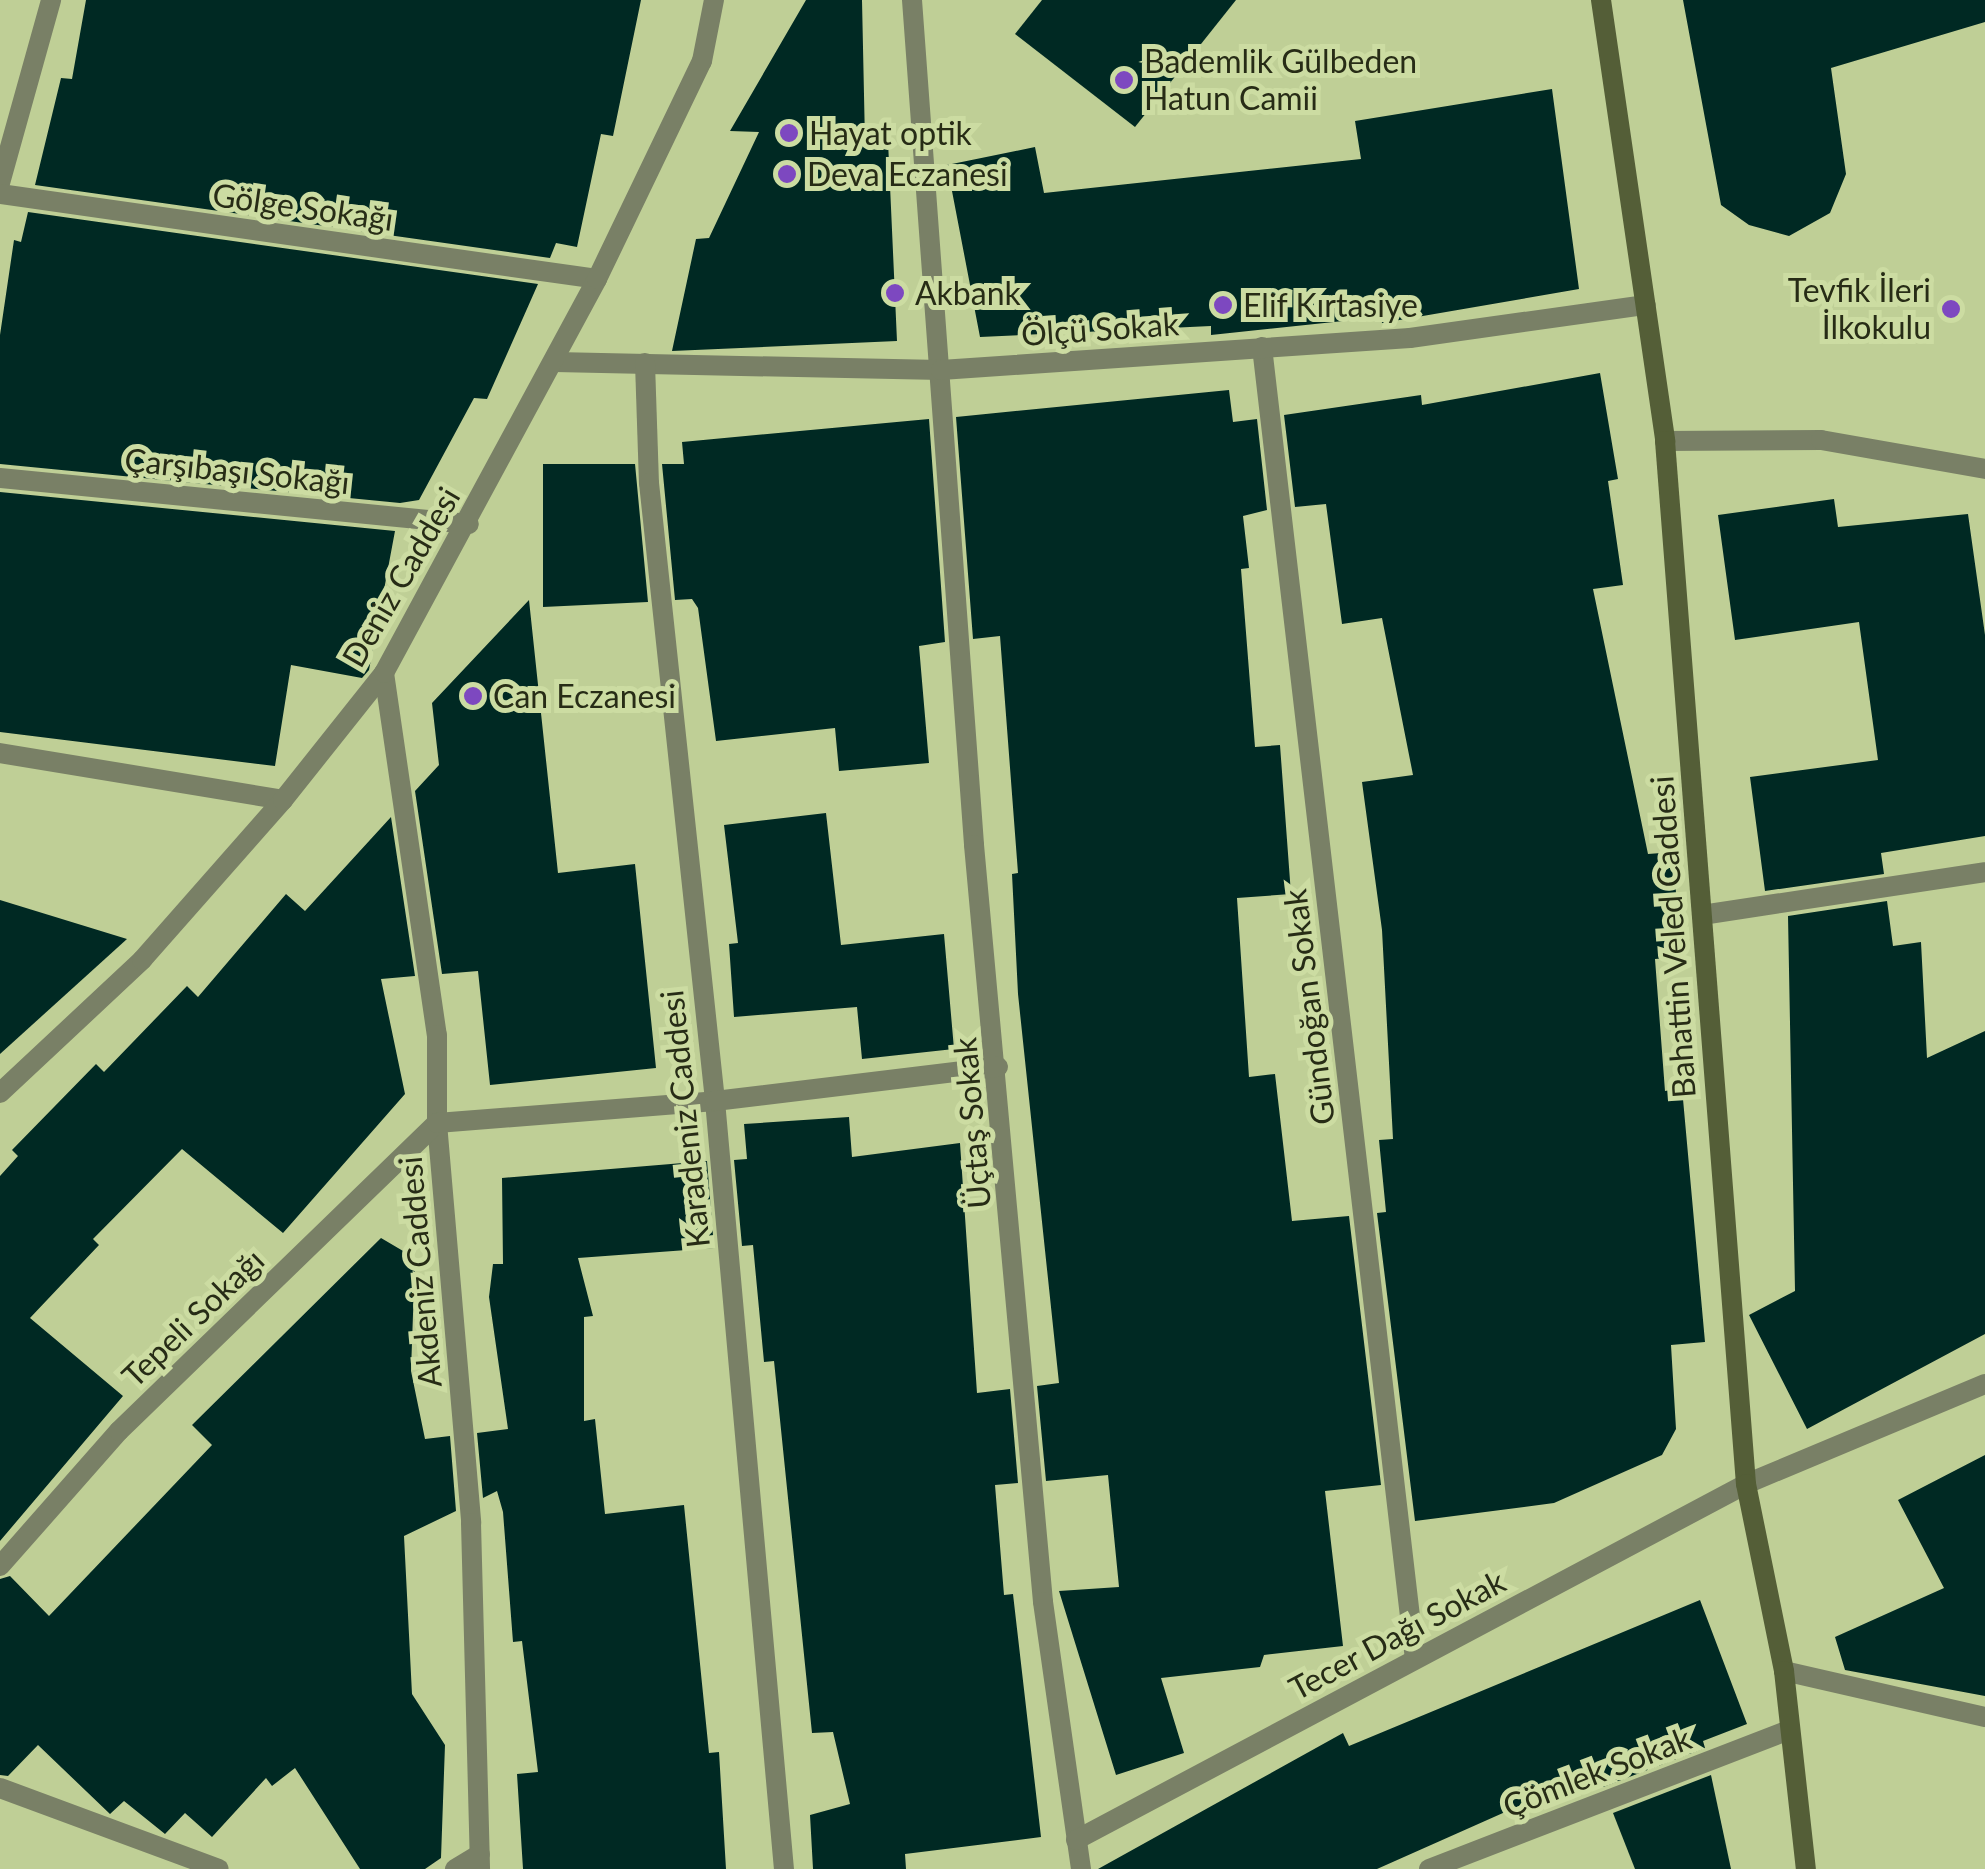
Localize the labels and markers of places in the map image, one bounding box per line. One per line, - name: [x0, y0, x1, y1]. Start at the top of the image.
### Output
- place label: Bademlik Gülbeden Hatun Camii: [1144, 43, 1417, 118]
- marker: Bademlik Gülbeden Hatun Camii: [1113, 69, 1135, 91]
- place label: Hayat optik: [809, 114, 972, 152]
- marker: Hayat optik: [778, 122, 800, 144]
- place label: Deva Eczanesi: [807, 155, 1008, 193]
- marker: Deva Eczanesi: [776, 163, 798, 185]
- place label: Tevfik İleri İlkokulu: [1788, 272, 1931, 347]
- place label: Akbank: [915, 274, 1021, 312]
- marker: Akbank: [884, 282, 906, 304]
- place label: Elif Kırtasiye: [1243, 286, 1418, 324]
- marker: Elif Kırtasiye: [1212, 294, 1234, 316]
- marker: Tevfik İleri İlkokulu: [1940, 298, 1962, 320]
- place label: Can Eczanesi: [493, 677, 676, 715]
- marker: Can Eczanesi: [462, 685, 484, 707]

